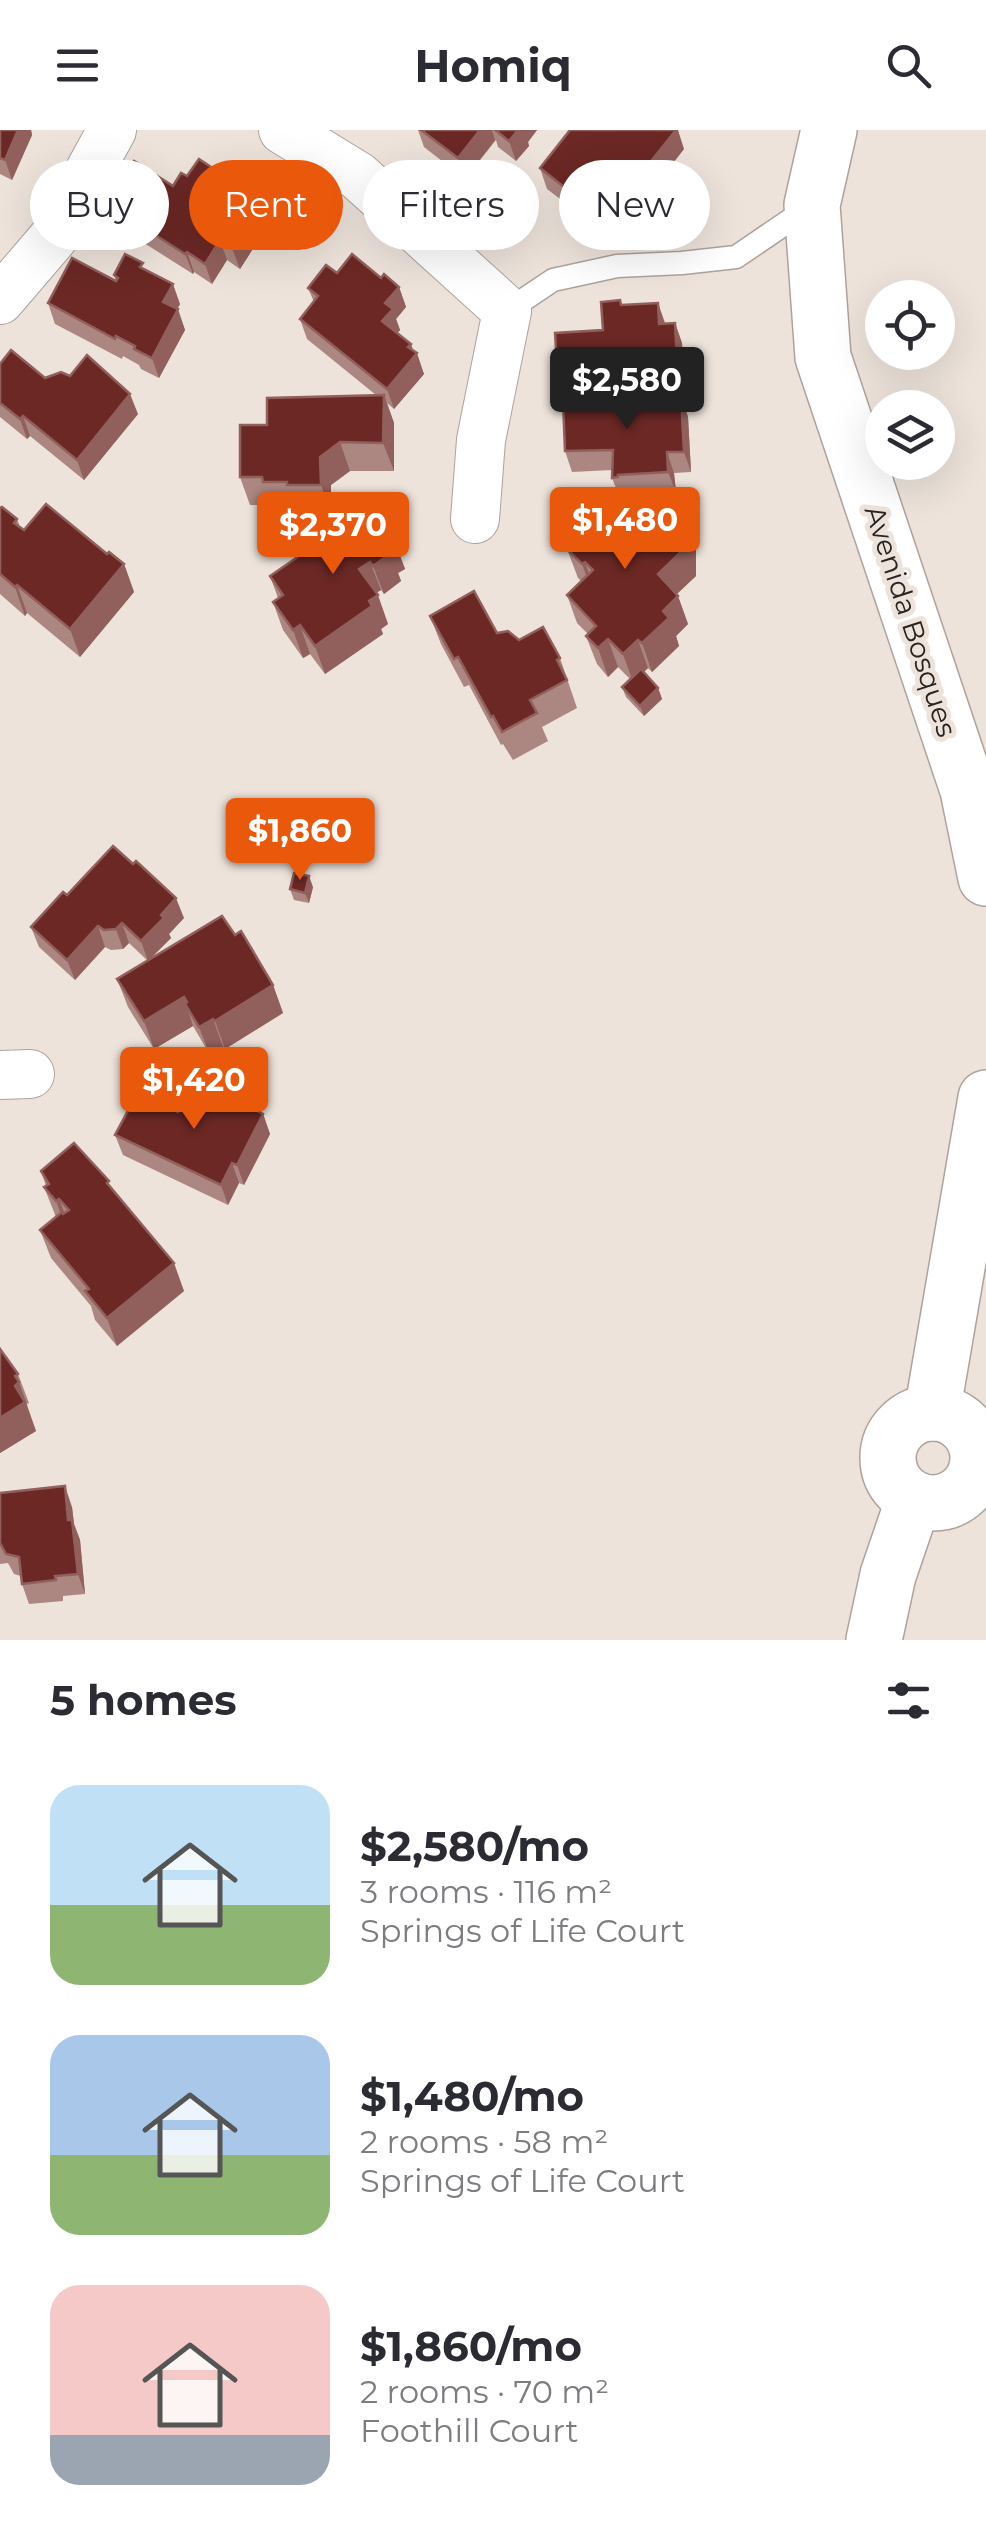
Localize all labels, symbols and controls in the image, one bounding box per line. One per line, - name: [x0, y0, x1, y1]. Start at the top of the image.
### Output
- icon: menu: [50, 38, 105, 93]
- text: Homiq: [414, 38, 572, 93]
- icon: search: [881, 38, 936, 93]
- chip: Buy: [30, 160, 169, 250]
- chip: Rent: [189, 160, 343, 250]
- chip: Filters: [363, 160, 539, 250]
- chip: New: [559, 160, 710, 250]
- map controls: [865, 280, 955, 480]
- button: locate: [865, 280, 955, 370]
- pin: $2,580: [546, 347, 708, 432]
- text: $2,580: [572, 360, 682, 399]
- button: layers: [865, 390, 955, 480]
- pin: $1,480: [544, 487, 706, 572]
- pin: $2,370: [252, 492, 414, 577]
- text: $1,480: [572, 500, 678, 539]
- street label: Avenida Bosques: [858, 501, 964, 741]
- text: $2,370: [279, 505, 387, 544]
- pin: $1,860: [219, 798, 381, 883]
- text: $1,860: [248, 811, 352, 850]
- pin: $1,420: [113, 1047, 275, 1132]
- text: $1,420: [142, 1060, 246, 1099]
- icon: filters: [881, 1673, 936, 1728]
- text: 5 homes: [50, 1674, 237, 1726]
- text: $2,580/mo: [360, 1820, 589, 1872]
- icon: home: [130, 1825, 250, 1945]
- text: 3 rooms · 116 m²: [360, 1872, 612, 1911]
- text: Springs of Life Court: [360, 1911, 685, 1950]
- text: $1,480/mo: [360, 2070, 584, 2122]
- icon: home: [130, 2075, 250, 2195]
- text: 2 rooms · 58 m²: [360, 2122, 608, 2161]
- text: Springs of Life Court: [360, 2161, 685, 2200]
- text: $1,860/mo: [360, 2320, 582, 2372]
- icon: home: [130, 2325, 250, 2445]
- text: 2 rooms · 70 m²: [360, 2372, 609, 2411]
- text: Foothill Court: [360, 2411, 578, 2450]

